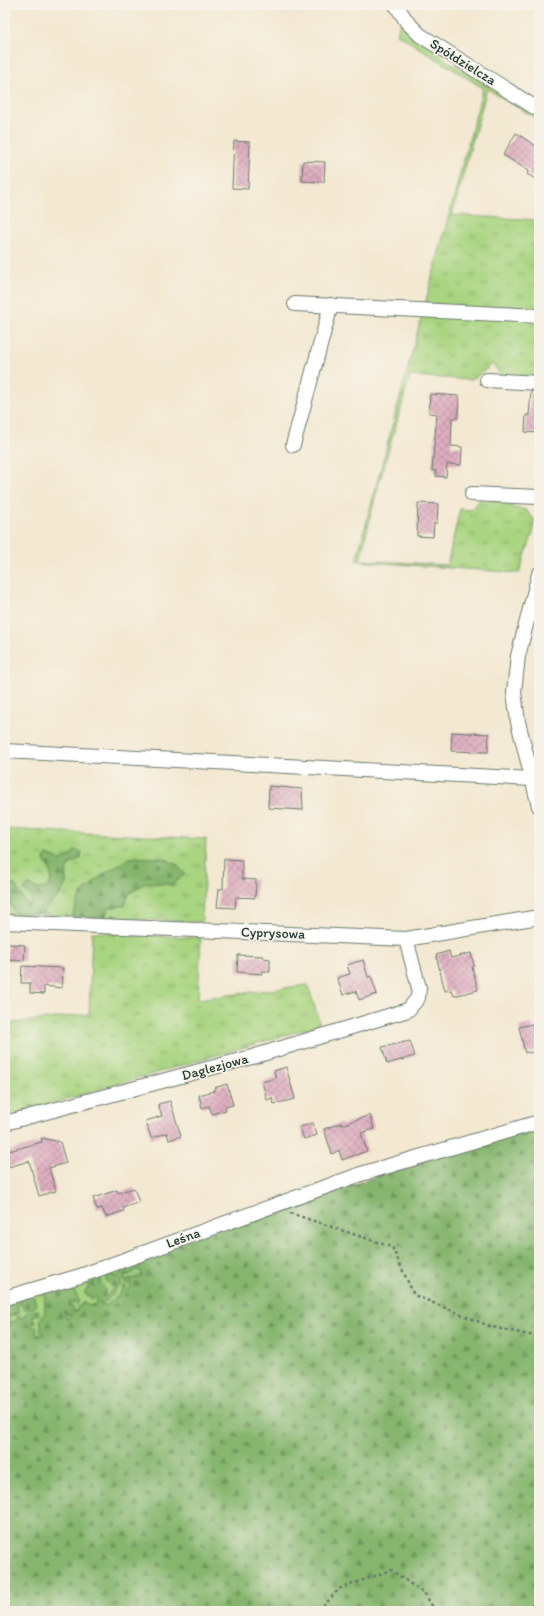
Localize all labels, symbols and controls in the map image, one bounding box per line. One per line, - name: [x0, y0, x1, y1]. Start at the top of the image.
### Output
- street label: Spółdzielcza: [427, 35, 500, 89]
- street label: Cyprysowa: [241, 923, 306, 943]
- street label: Daglezjowa: [180, 1050, 251, 1084]
- street label: Leśna: [164, 1224, 202, 1252]

